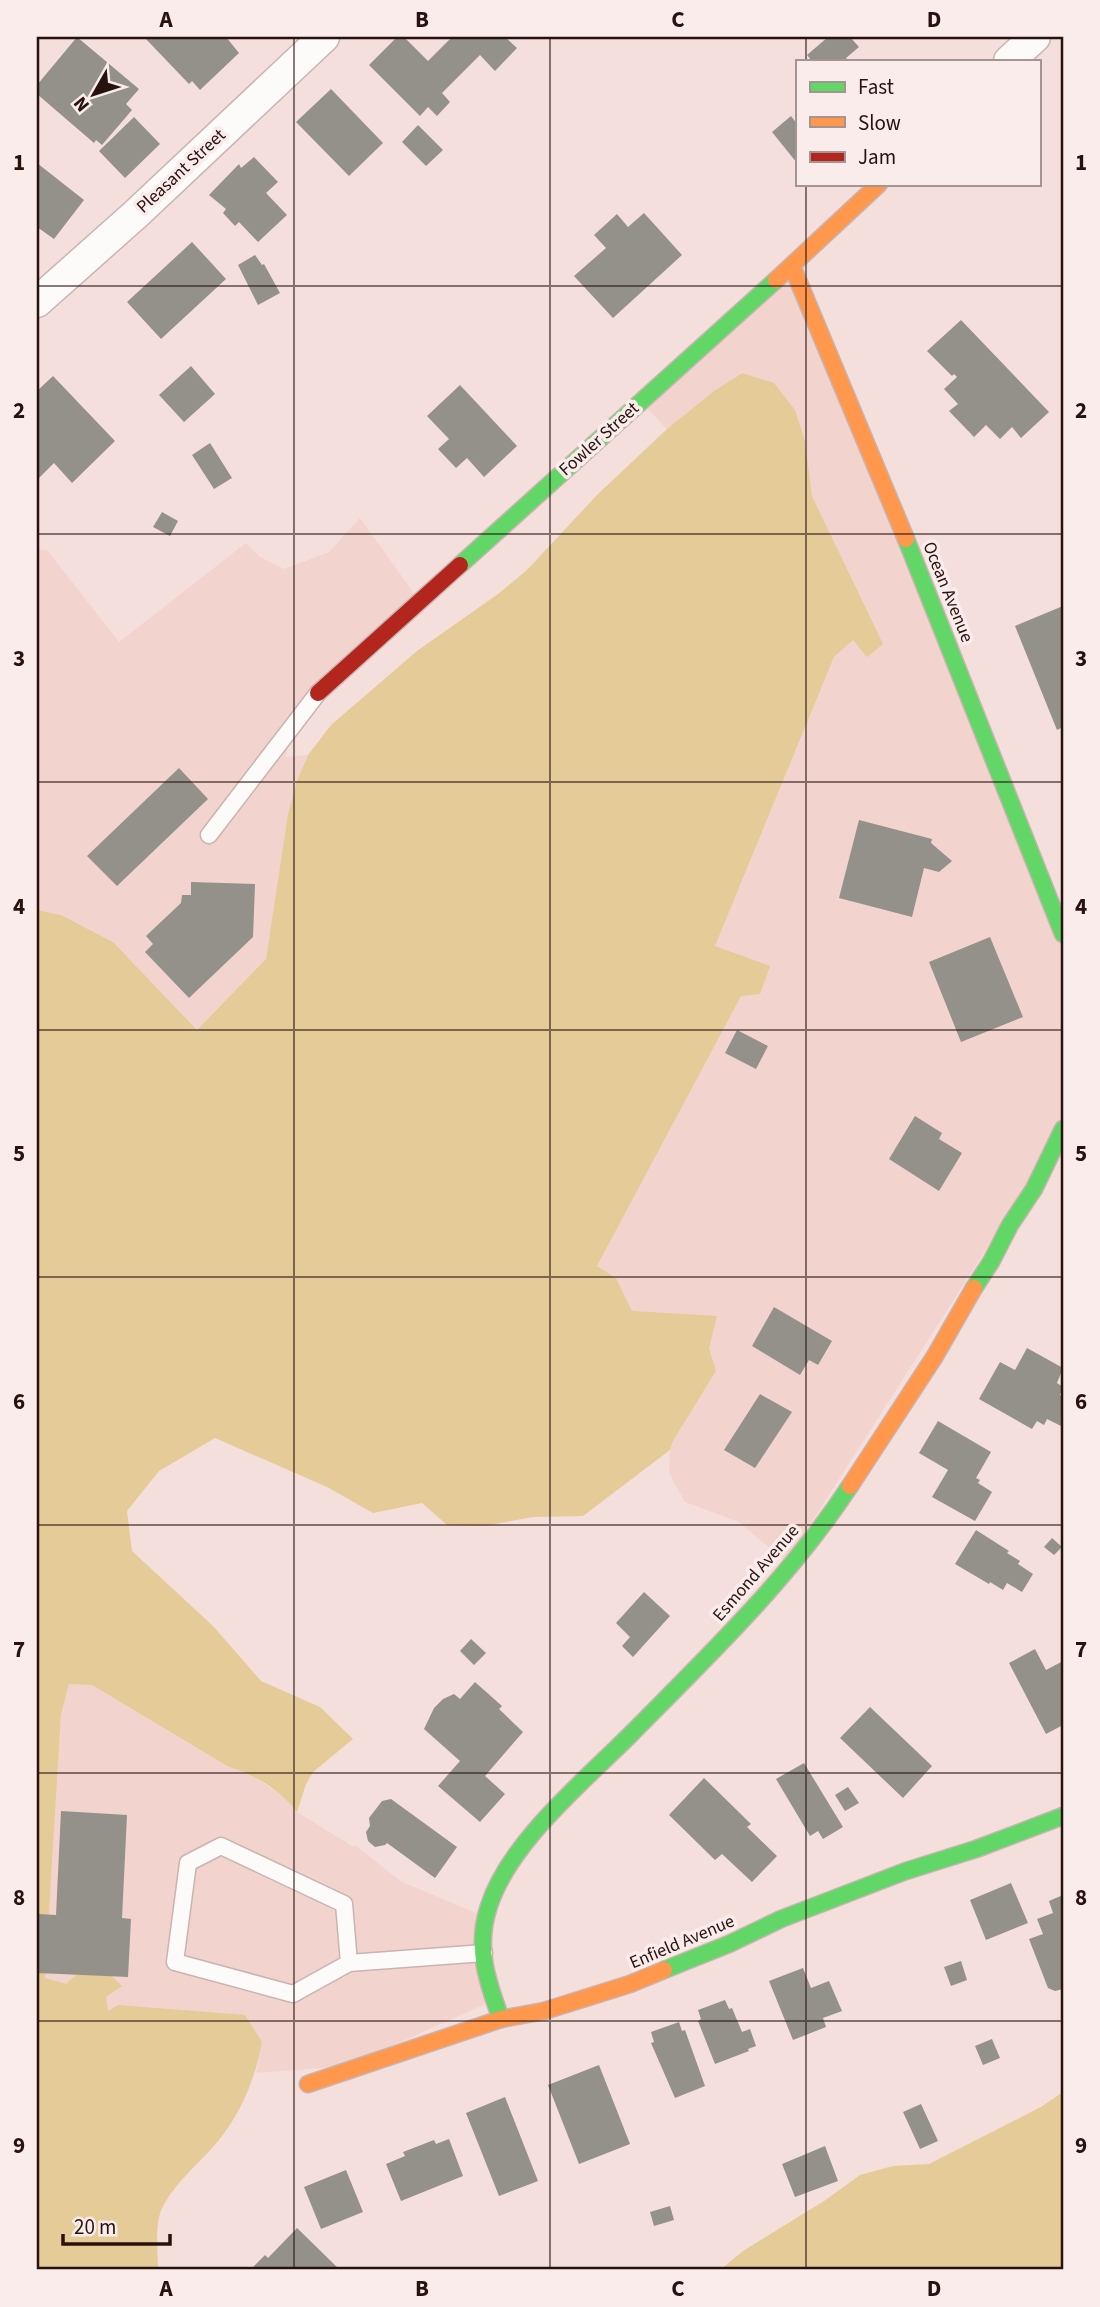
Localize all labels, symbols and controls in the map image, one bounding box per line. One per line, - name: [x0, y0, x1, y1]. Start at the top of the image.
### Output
- text: A: [158, 3, 173, 36]
- text: B: [415, 3, 429, 36]
- text: C: [671, 3, 685, 36]
- text: D: [927, 3, 941, 36]
- north arrow: [60, 60, 130, 130]
- legend: [796, 60, 1040, 186]
- text: Fast: [858, 72, 894, 102]
- text: N: [67, 90, 96, 117]
- text: Slow: [858, 108, 901, 138]
- street label: Pleasant Street: [131, 123, 231, 219]
- text: Jam: [858, 142, 896, 172]
- text: 1: [13, 146, 25, 179]
- text: 1: [1075, 146, 1087, 179]
- text: 2: [13, 394, 25, 427]
- text: 2: [1075, 394, 1087, 427]
- street label: Fowler Street: [554, 396, 644, 482]
- street label: Ocean Avenue: [916, 538, 980, 646]
- text: 3: [13, 642, 25, 675]
- text: 3: [1075, 642, 1087, 675]
- text: 4: [13, 890, 25, 923]
- text: 4: [1075, 890, 1087, 923]
- text: 5: [13, 1137, 25, 1170]
- text: 5: [1075, 1137, 1087, 1170]
- text: 6: [13, 1385, 25, 1418]
- text: 6: [1075, 1385, 1087, 1418]
- street label: Esmond Avenue: [707, 1519, 805, 1627]
- text: 7: [13, 1633, 25, 1666]
- text: 7: [1075, 1633, 1087, 1666]
- text: 8: [13, 1881, 25, 1914]
- text: 8: [1075, 1881, 1087, 1914]
- street label: Enfield Avenue: [626, 1909, 738, 1975]
- text: 9: [13, 2129, 25, 2162]
- text: 9: [1075, 2129, 1087, 2162]
- scale bar: [63, 2202, 170, 2246]
- text: 20 m: [74, 2212, 116, 2242]
- text: A: [158, 2272, 173, 2305]
- text: B: [415, 2272, 429, 2305]
- text: C: [671, 2272, 685, 2305]
- text: D: [927, 2272, 941, 2305]

